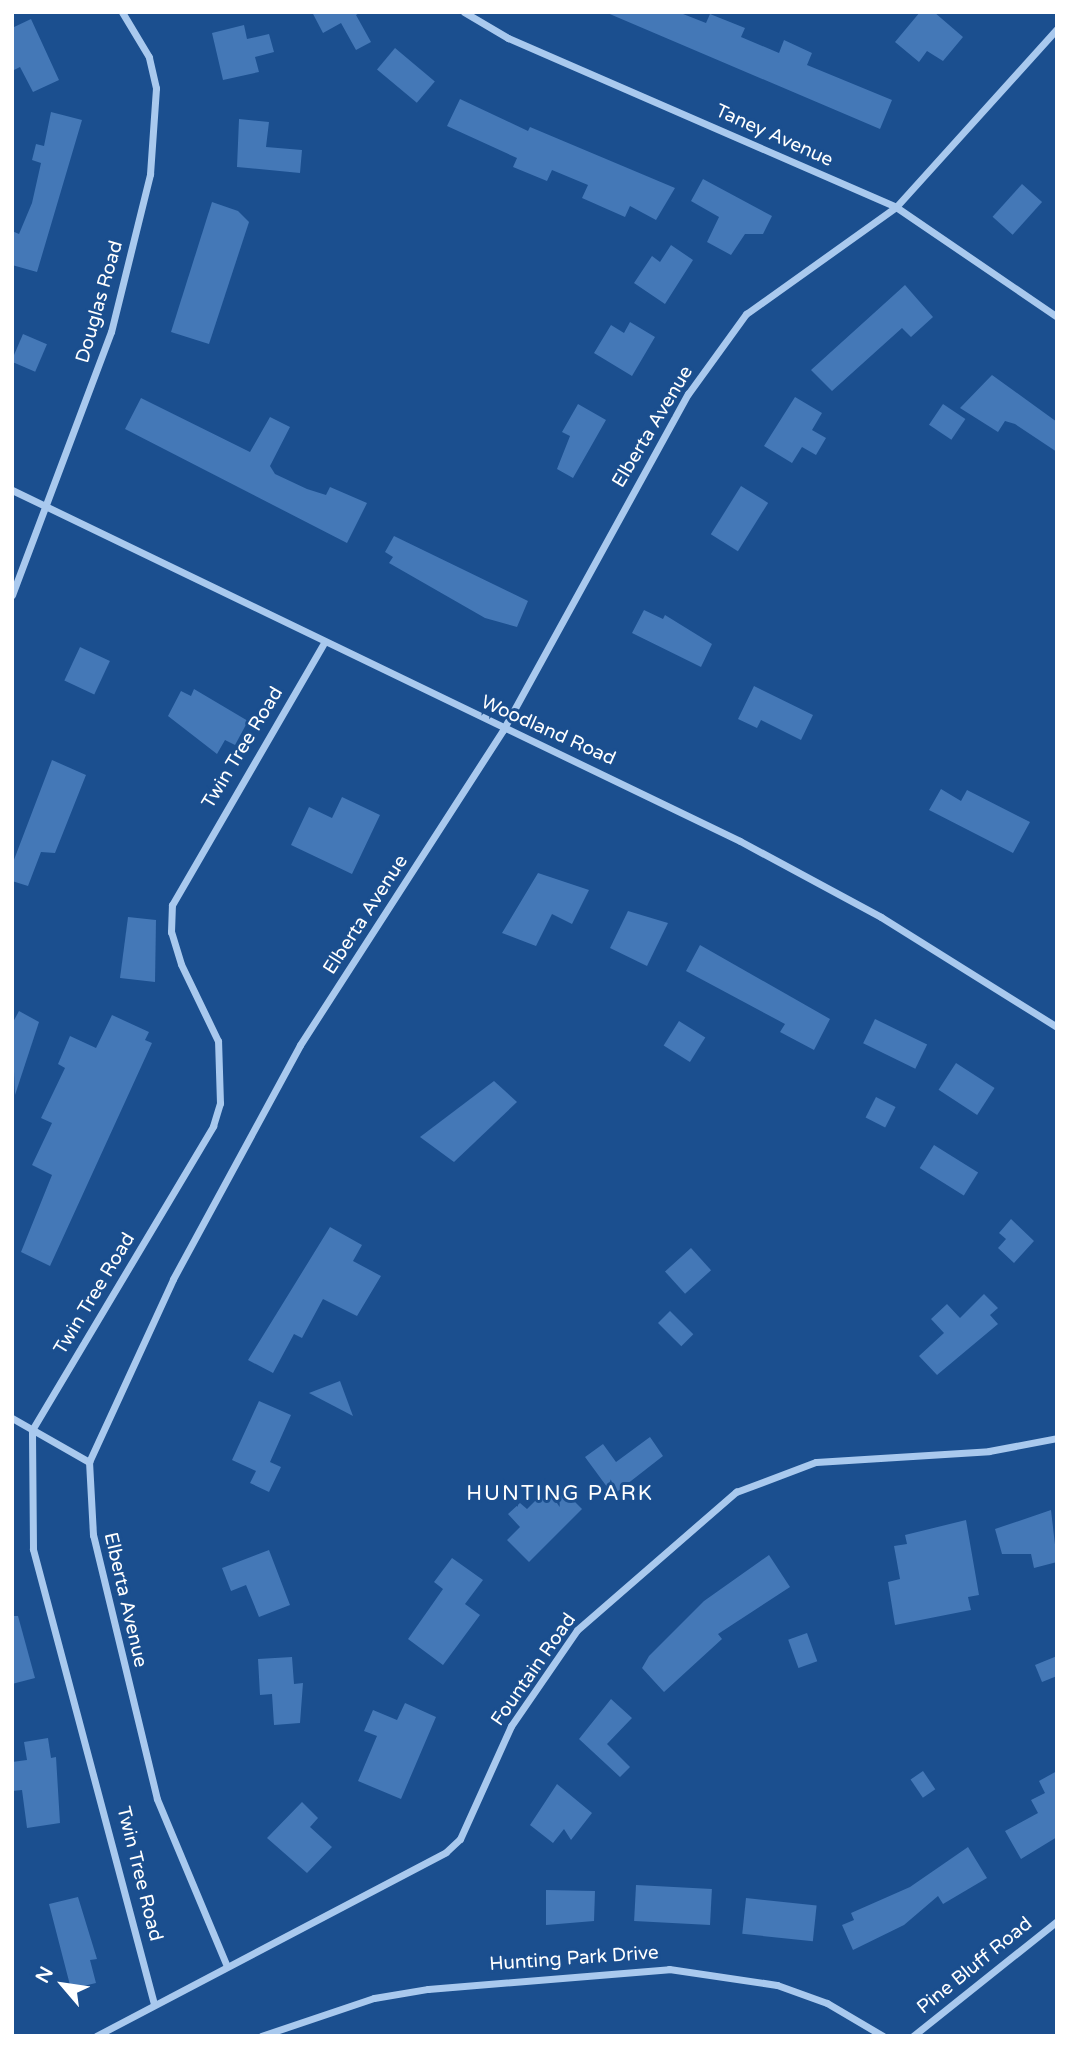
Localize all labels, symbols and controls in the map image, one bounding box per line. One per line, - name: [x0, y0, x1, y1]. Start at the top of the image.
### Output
- street label: Taney Avenue: [712, 100, 836, 172]
- street label: Douglas Road: [72, 238, 128, 366]
- street label: Elberta Avenue: [608, 362, 698, 492]
- street label: Twin Tree Road: [198, 683, 288, 813]
- street label: Woodland Road: [477, 691, 619, 771]
- street label: Elberta Avenue: [319, 851, 413, 979]
- street label: Twin Tree Road: [50, 1229, 140, 1359]
- district label: HUNTING PARK: [468, 1481, 652, 1507]
- street label: Elberta Avenue: [98, 1530, 152, 1670]
- street label: Fountain Road: [487, 1609, 581, 1731]
- street label: Twin Tree Road: [111, 1804, 167, 1944]
- street label: Pine Bluff Road: [913, 1913, 1037, 2019]
- street label: Hunting Park Drive: [489, 1942, 659, 1976]
- north arrow: [28, 1950, 98, 2020]
- text: N: [31, 1963, 58, 1987]

